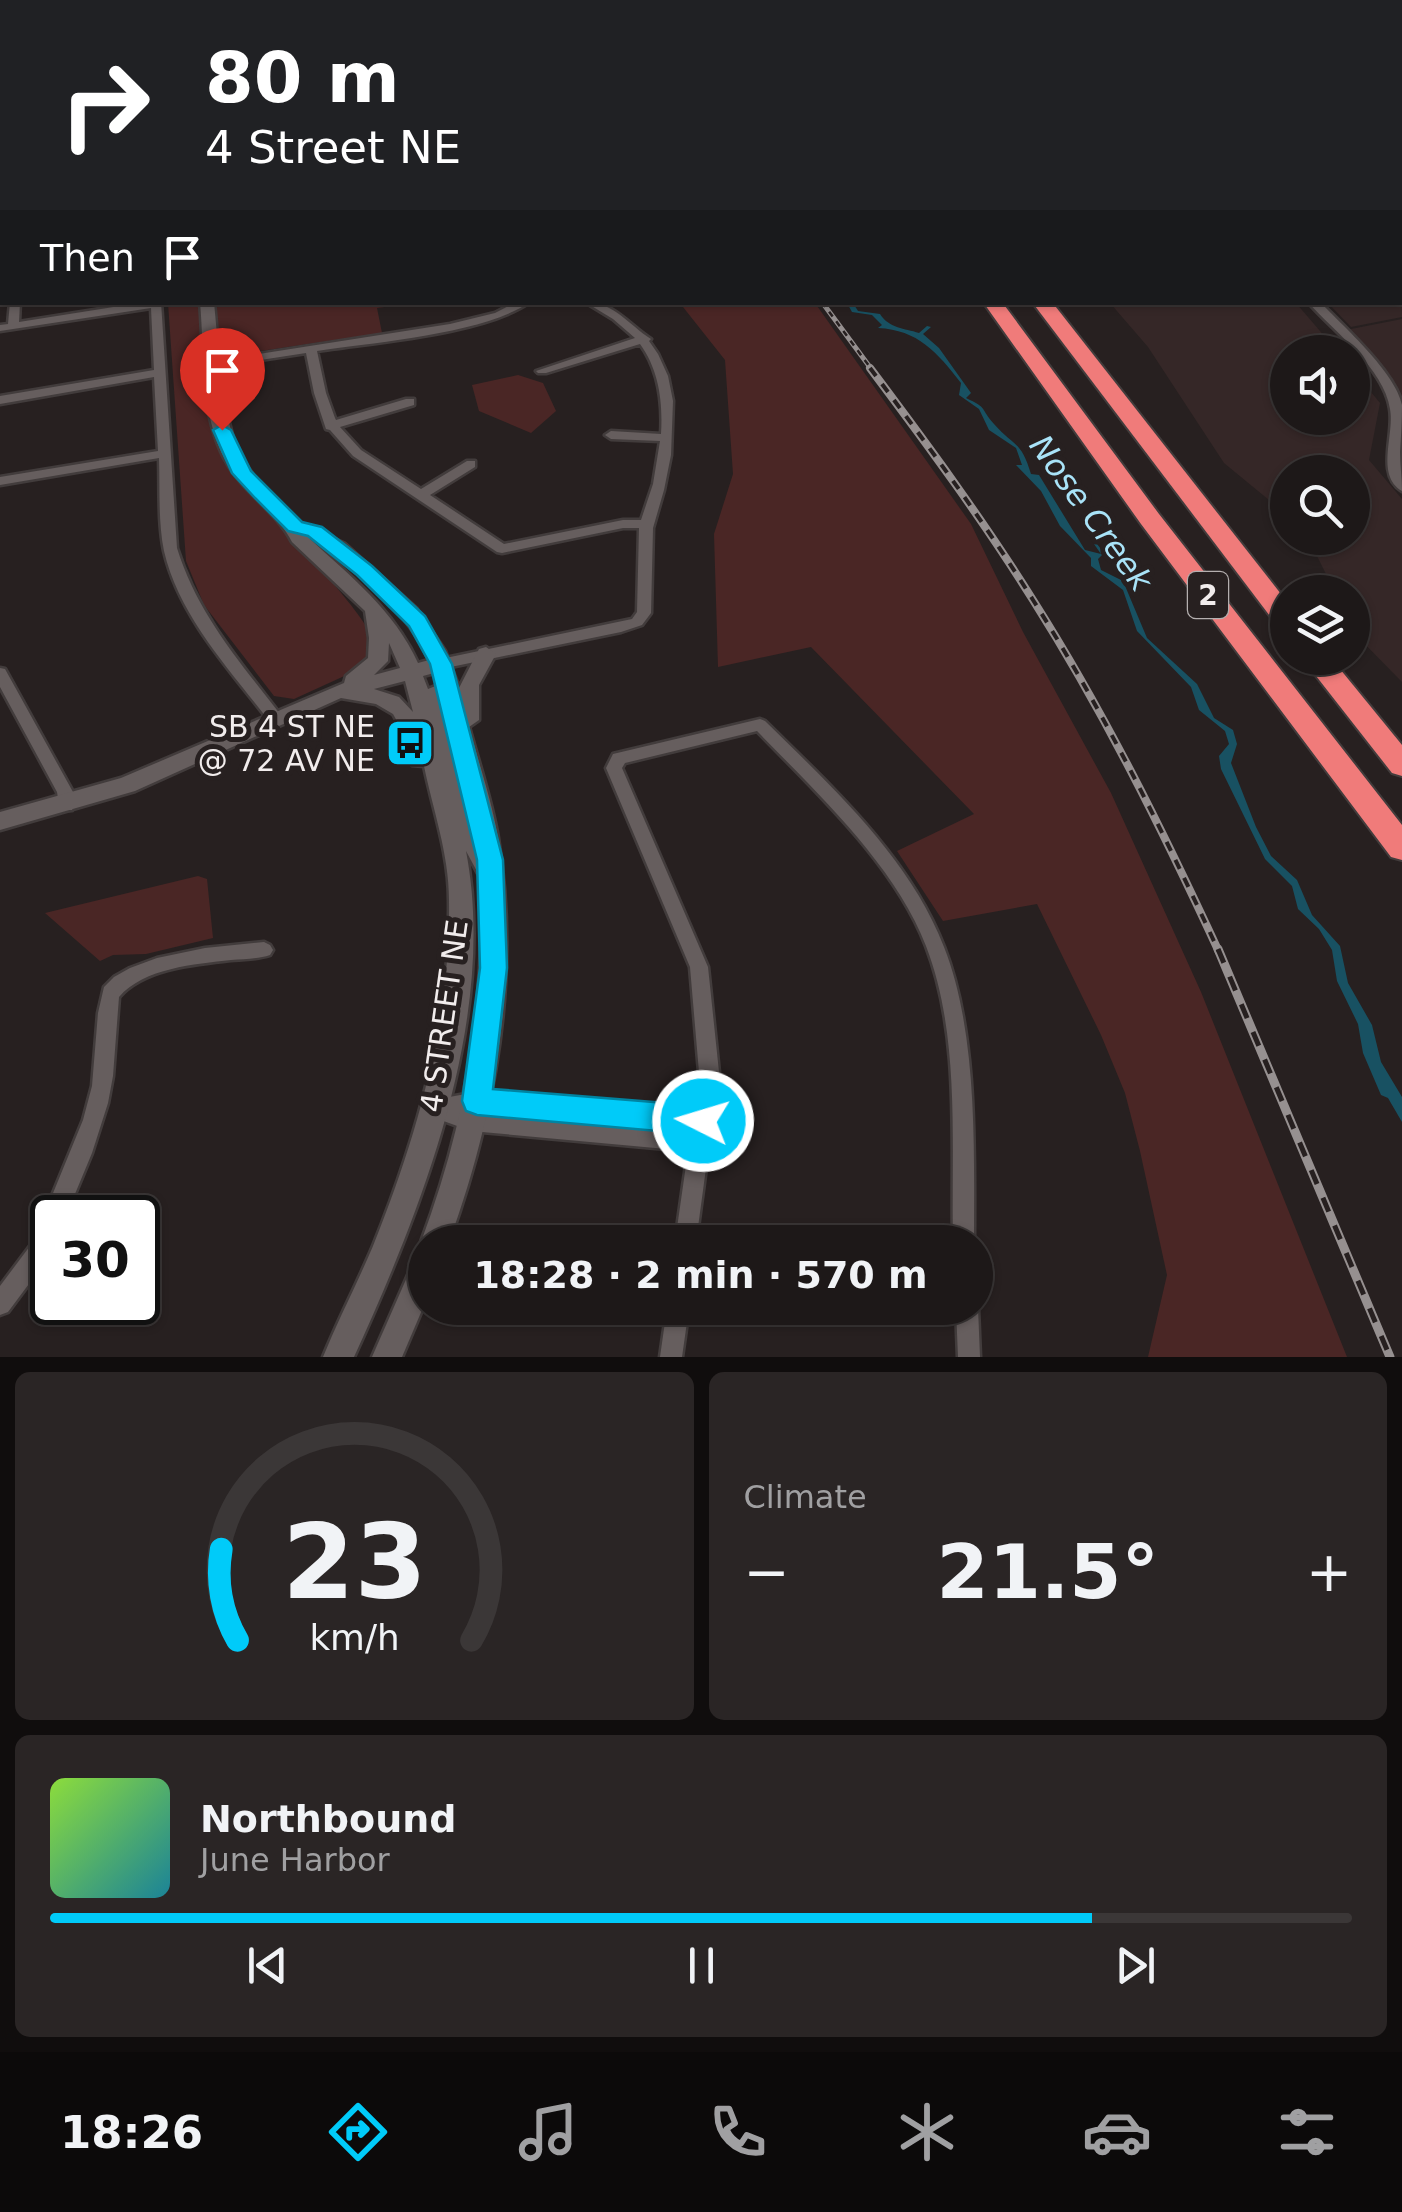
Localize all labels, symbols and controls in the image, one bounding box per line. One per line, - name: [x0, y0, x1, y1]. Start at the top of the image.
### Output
- text: 80 m: [205, 37, 400, 119]
- icon: right: [40, 40, 170, 170]
- text: 4 Street NE: [205, 121, 461, 174]
- icon: arrive: [155, 230, 210, 285]
- text: Then: [40, 236, 135, 280]
- pin: [180, 328, 265, 431]
- map controls: [1270, 335, 1370, 675]
- button: sound: [1270, 335, 1370, 435]
- icon: arrive: [195, 343, 250, 398]
- water label: Nose Creek: [1022, 428, 1161, 600]
- button: search: [1270, 455, 1370, 555]
- road number: 2: [1188, 572, 1228, 618]
- button: layers: [1270, 575, 1370, 675]
- place label: SB 4 ST NE @ 72 AV NE: [198, 709, 375, 778]
- bus stop icon: SB 4 ST NE @ 72 AV NE: [384, 717, 436, 769]
- street label: 4 STREET NE: [413, 918, 475, 1114]
- position arrow: [651, 1069, 755, 1173]
- speed limit sign: 30: [30, 1195, 160, 1325]
- text: 18:28 · 2 min · 570 m: [473, 1253, 928, 1297]
- text: Climate: [744, 1478, 867, 1516]
- text: 23: [282, 1501, 427, 1623]
- text: 21.5°: [936, 1528, 1159, 1616]
- text: −: [744, 1540, 790, 1604]
- text: +: [1306, 1540, 1352, 1604]
- text: km/h: [309, 1617, 399, 1658]
- text: Northbound: [200, 1797, 456, 1841]
- text: June Harbor: [200, 1841, 390, 1879]
- icon: previous: [240, 1938, 295, 1993]
- icon: pause: [674, 1938, 729, 1993]
- icon: next: [1108, 1938, 1163, 1993]
- icon: directions: [323, 2097, 393, 2167]
- icon: music: [513, 2097, 583, 2167]
- icon: phone: [703, 2097, 773, 2167]
- icon: climate: [892, 2097, 962, 2167]
- icon: car: [1082, 2097, 1152, 2167]
- icon: filters: [1272, 2097, 1342, 2167]
- text: 18:26: [60, 2106, 203, 2159]

